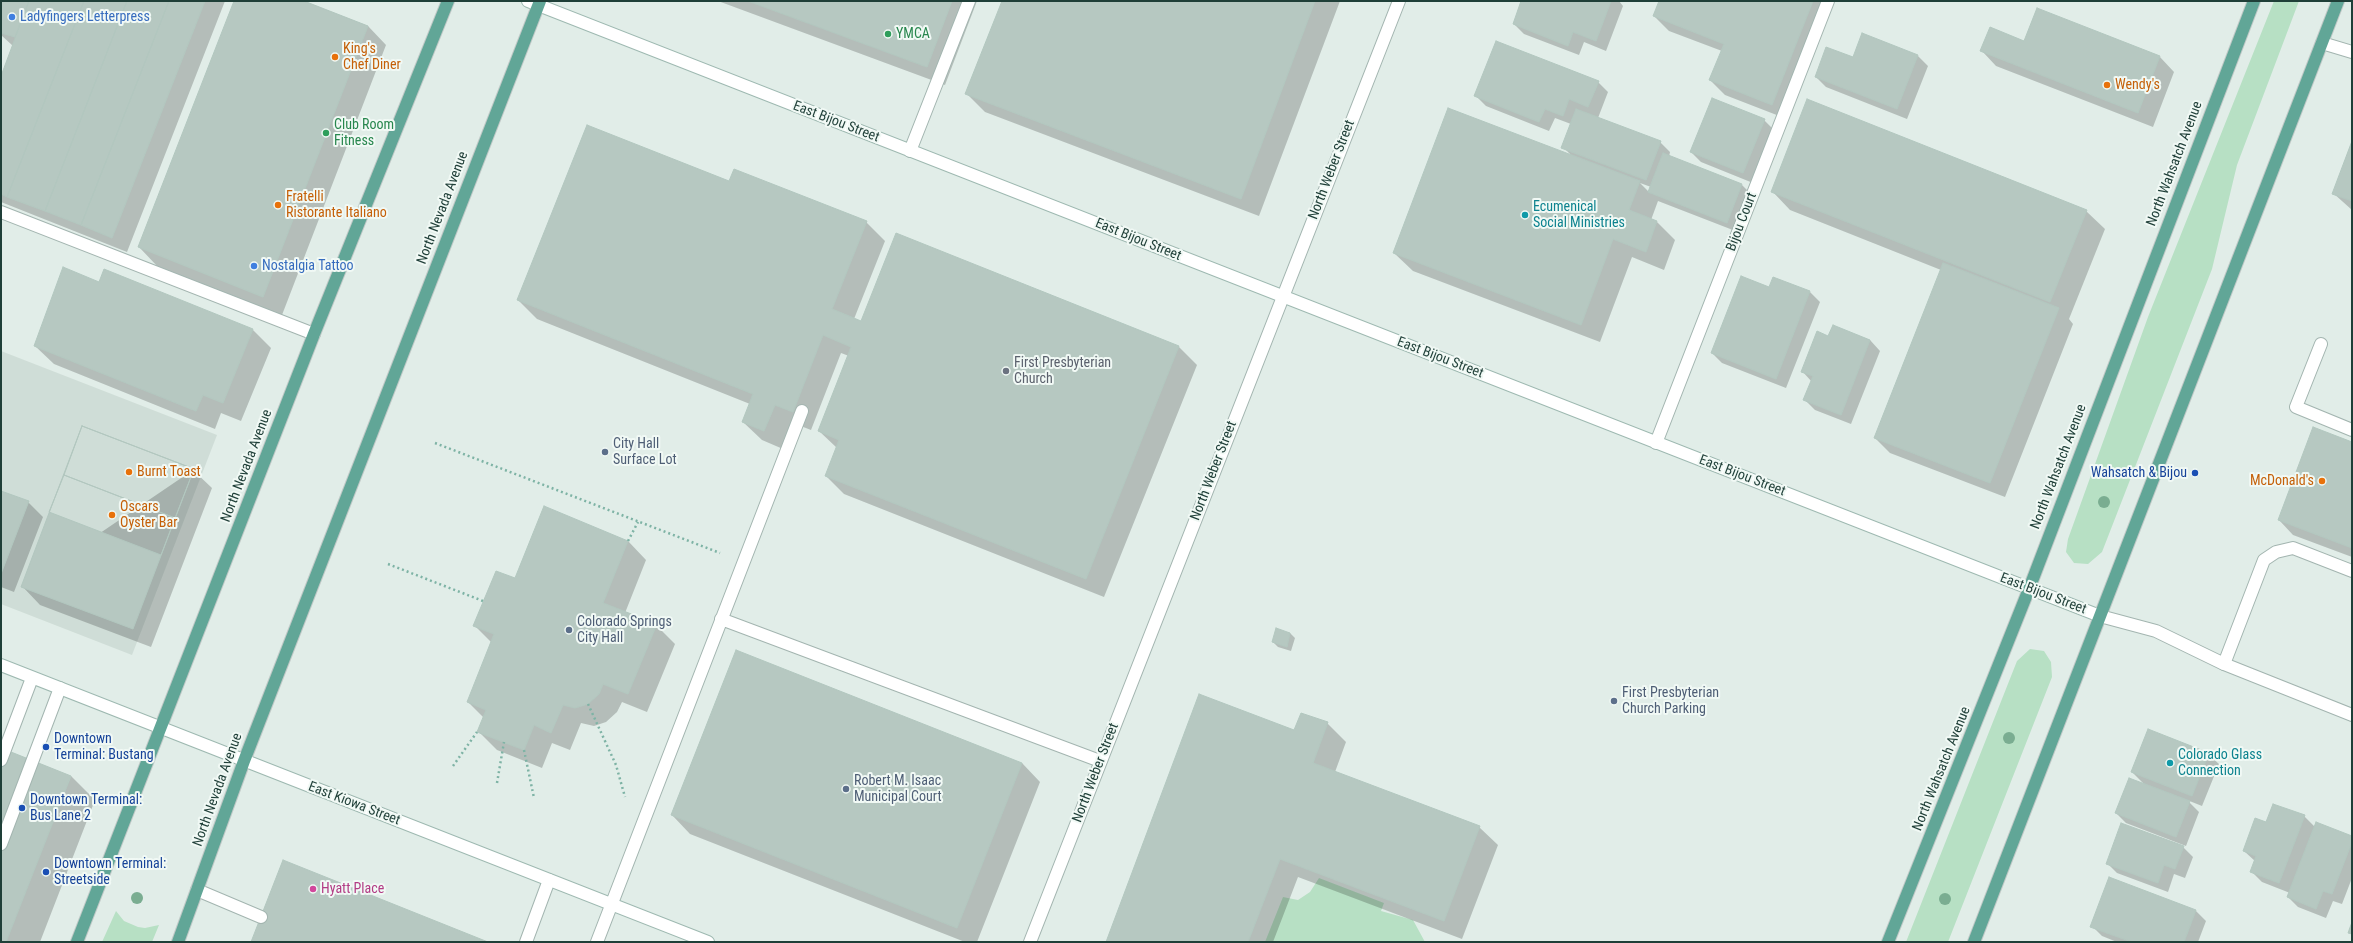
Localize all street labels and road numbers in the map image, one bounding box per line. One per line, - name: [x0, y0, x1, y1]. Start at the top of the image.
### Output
- street label: East Bijou Street: [790, 98, 882, 146]
- street label: North Wahsatch Avenue: [2143, 99, 2207, 229]
- street label: North Weber Street: [1305, 118, 1359, 222]
- street label: North Nevada Avenue: [414, 149, 472, 267]
- street label: Bijou Court: [1723, 190, 1761, 254]
- street label: East Bijou Street: [1093, 215, 1183, 265]
- street label: East Bijou Street: [1394, 334, 1486, 382]
- street label: North Wahsatch Avenue: [2027, 402, 2091, 532]
- street label: North Nevada Avenue: [218, 407, 276, 525]
- street label: North Weber Street: [1187, 419, 1241, 523]
- street label: East Bijou Street: [1696, 452, 1788, 500]
- street label: East Bijou Street: [1997, 570, 2089, 618]
- street label: North Wahsatch Avenue: [1909, 705, 1975, 833]
- street label: North Weber Street: [1069, 721, 1123, 825]
- street label: North Nevada Avenue: [190, 731, 246, 849]
- street label: East Kiowa Street: [306, 779, 402, 829]

